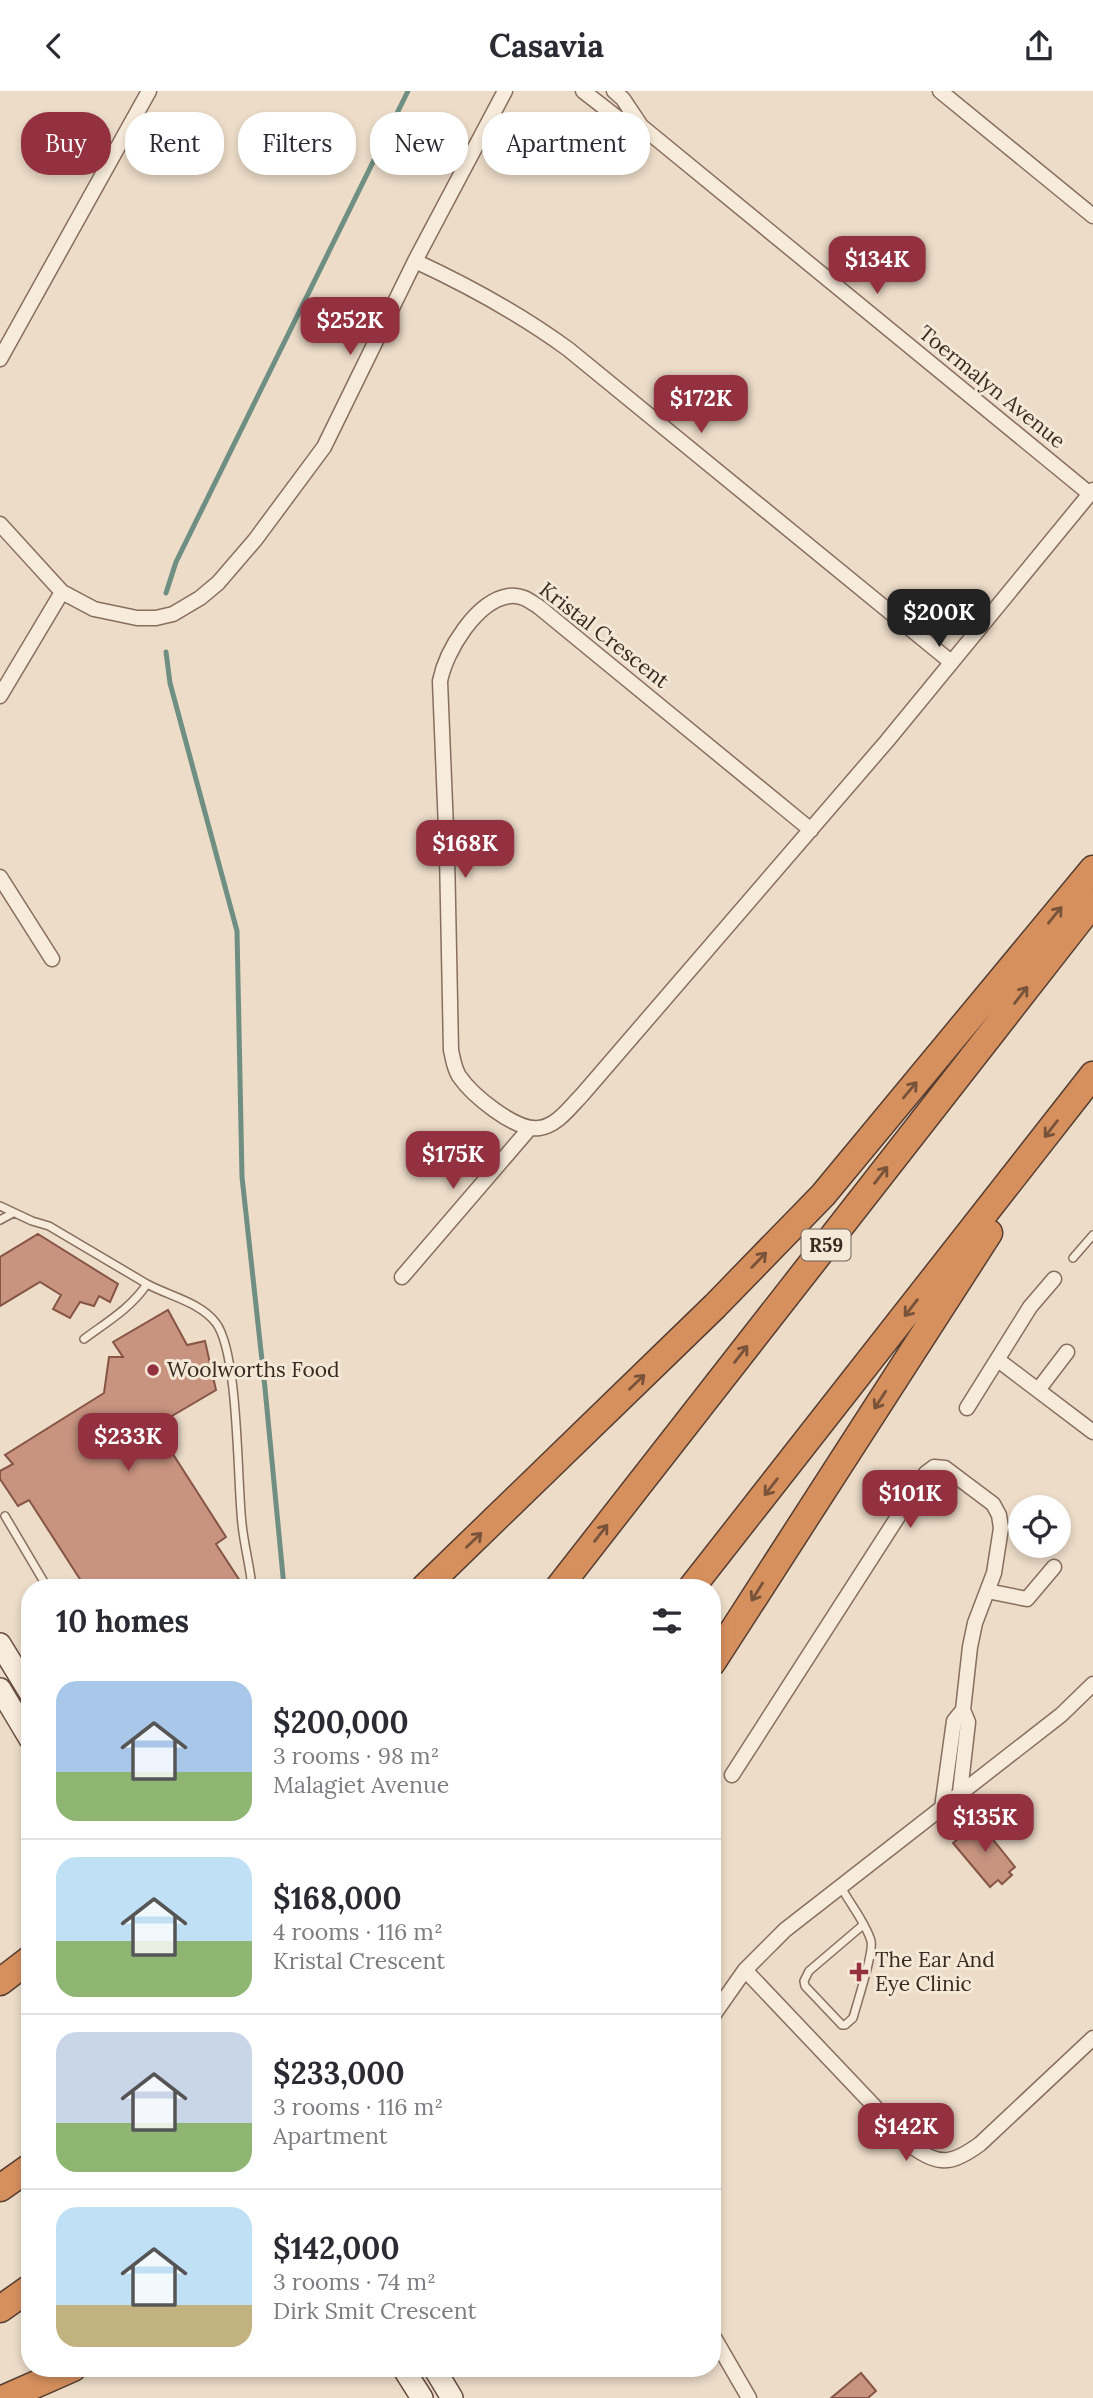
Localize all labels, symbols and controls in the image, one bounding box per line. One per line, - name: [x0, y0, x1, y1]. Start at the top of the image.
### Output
- text: Casavia: [489, 25, 604, 66]
- icon: back: [35, 27, 73, 65]
- icon: share: [1020, 27, 1058, 65]
- chip: Buy: [21, 112, 111, 175]
- chip: Rent: [125, 112, 224, 175]
- chip: Filters: [238, 112, 356, 175]
- chip: New: [370, 112, 468, 175]
- chip: Apartment: [482, 112, 650, 175]
- pin: $134K: [828, 237, 926, 296]
- text: $134K: [845, 244, 909, 273]
- pin: $252K: [301, 297, 399, 357]
- text: $252K: [317, 305, 383, 334]
- street label: Toermalyn Avenue: [913, 319, 1071, 454]
- pin: $172K: [652, 375, 750, 435]
- text: $172K: [670, 383, 732, 412]
- street label: Kristal Crescent: [534, 576, 675, 694]
- pin: $200K: [890, 589, 988, 649]
- text: $200K: [903, 597, 975, 626]
- pin: $168K: [416, 821, 514, 880]
- text: $168K: [432, 828, 498, 857]
- one-way arrow: [1047, 906, 1063, 924]
- one-way arrow: [1013, 987, 1028, 1005]
- one-way arrow: [902, 1082, 918, 1100]
- one-way arrow: [1044, 1119, 1059, 1138]
- pin: $175K: [404, 1131, 502, 1191]
- text: $175K: [422, 1139, 484, 1168]
- one-way arrow: [873, 1166, 888, 1185]
- road number: R59: [802, 1229, 850, 1261]
- one-way arrow: [751, 1252, 768, 1269]
- one-way arrow: [903, 1298, 918, 1317]
- one-way arrow: [733, 1345, 748, 1364]
- place label: Woolworths Food: [167, 1356, 340, 1383]
- marker: Woolworths Food: [145, 1362, 161, 1378]
- one-way arrow: [629, 1373, 646, 1390]
- one-way arrow: [873, 1390, 887, 1409]
- pin: $233K: [79, 1413, 177, 1473]
- text: $233K: [94, 1421, 162, 1450]
- pin: $101K: [861, 1471, 959, 1530]
- one-way arrow: [763, 1478, 778, 1496]
- text: $101K: [878, 1478, 942, 1507]
- map controls: [1008, 1495, 1071, 1558]
- button: locate: [1008, 1495, 1071, 1558]
- one-way arrow: [593, 1525, 608, 1543]
- one-way arrow: [465, 1531, 482, 1548]
- one-way arrow: [750, 1581, 764, 1601]
- text: 10 homes: [56, 1602, 189, 1640]
- icon: filters: [648, 1602, 686, 1640]
- text: $200,000: [273, 1703, 409, 1741]
- icon: home: [112, 1709, 196, 1793]
- text: 3 rooms · 98 m²: [273, 1741, 439, 1770]
- text: Malagiet Avenue: [273, 1770, 449, 1799]
- pin: $135K: [936, 1795, 1034, 1854]
- text: $135K: [953, 1802, 1017, 1831]
- text: $168,000: [273, 1879, 402, 1917]
- icon: home: [112, 1885, 196, 1969]
- text: 4 rooms · 116 m²: [273, 1917, 443, 1946]
- text: Kristal Crescent: [273, 1946, 445, 1975]
- place label: The Ear And Eye Clinic: [875, 1946, 995, 1997]
- marker: The Ear And Eye Clinic: [849, 1962, 869, 1982]
- text: $233,000: [273, 2054, 405, 2092]
- icon: home: [112, 2060, 196, 2144]
- text: 3 rooms · 116 m²: [273, 2092, 443, 2121]
- pin: $142K: [857, 2103, 955, 2163]
- text: $142K: [874, 2111, 938, 2140]
- text: Apartment: [273, 2121, 388, 2150]
- text: $142,000: [273, 2229, 400, 2267]
- icon: home: [112, 2235, 196, 2319]
- text: 3 rooms · 74 m²: [273, 2267, 436, 2296]
- text: Dirk Smit Crescent: [273, 2296, 476, 2325]

